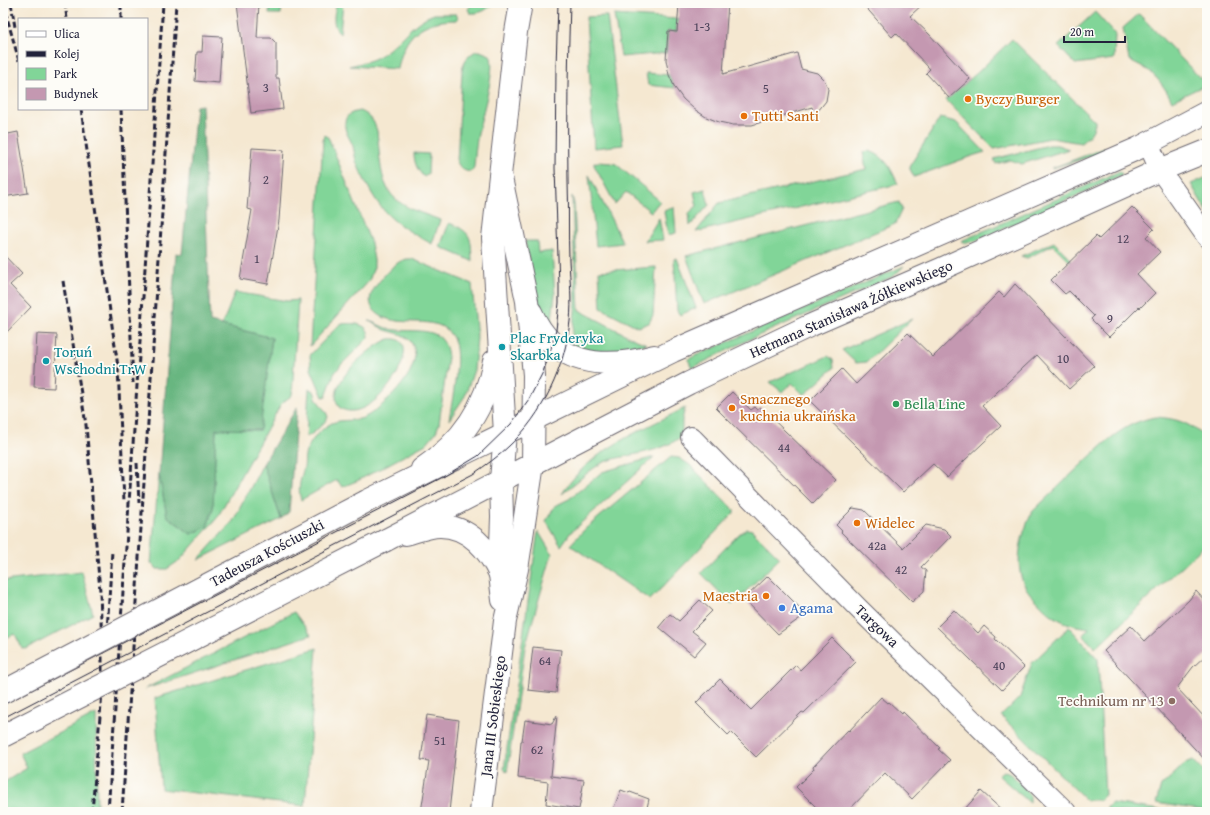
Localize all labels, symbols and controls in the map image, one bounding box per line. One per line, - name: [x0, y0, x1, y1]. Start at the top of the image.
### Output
- house number: 1-3: [694, 17, 710, 36]
- legend: [18, 18, 148, 110]
- scale bar: [1064, 18, 1125, 44]
- text: 20 m: [1070, 23, 1094, 40]
- text: Ulica: [54, 25, 80, 42]
- text: Kolej: [54, 45, 79, 62]
- text: Park: [54, 65, 78, 82]
- house number: 3: [263, 78, 269, 97]
- house number: 5: [763, 79, 769, 98]
- text: Budynek: [54, 85, 99, 102]
- place label: Byczy Burger: [976, 88, 1059, 109]
- marker: Byczy Burger: [963, 94, 973, 104]
- place label: Tutti Santi: [752, 105, 819, 126]
- marker: Tutti Santi: [739, 111, 749, 121]
- house number: 2: [263, 170, 269, 189]
- house number: 12: [1117, 229, 1129, 248]
- house number: 1: [254, 249, 260, 268]
- street label: Hetmana Stanisława Żółkiewskiego: [746, 254, 956, 363]
- house number: 9: [1107, 309, 1113, 328]
- place label: Plac Fryderyka Skarbka: [510, 327, 604, 365]
- place label: Toruń Wschodni TrW: [54, 341, 147, 379]
- marker: Plac Fryderyka Skarbka: [497, 342, 507, 352]
- house number: 10: [1057, 349, 1069, 368]
- marker: Toruń Wschodni TrW: [41, 356, 51, 366]
- place label: Smacznego kuchnia ukraińska: [740, 388, 856, 426]
- place label: Bella Line: [904, 393, 965, 414]
- marker: Bella Line: [891, 399, 901, 409]
- marker: Smacznego kuchnia ukraińska: [727, 403, 737, 413]
- house number: 44: [778, 438, 790, 457]
- place label: Widelec: [865, 512, 915, 533]
- street label: Tadeusza Kościuszki: [206, 514, 328, 592]
- marker: Widelec: [852, 518, 862, 528]
- house number: 42a: [868, 536, 887, 555]
- house number: 42: [895, 560, 907, 579]
- place label: Maestria: [703, 585, 758, 606]
- marker: Maestria: [761, 591, 771, 601]
- place label: Agama: [790, 597, 833, 618]
- street label: Targowa: [851, 600, 904, 652]
- marker: Agama: [777, 603, 787, 613]
- house number: 64: [539, 651, 551, 670]
- street label: Jana III Sobieskiego: [474, 654, 510, 780]
- house number: 40: [993, 656, 1005, 675]
- place label: Technikum nr 13: [1058, 690, 1164, 711]
- marker: Technikum nr 13: [1167, 696, 1177, 706]
- house number: 51: [434, 731, 446, 750]
- house number: 62: [531, 740, 543, 759]

